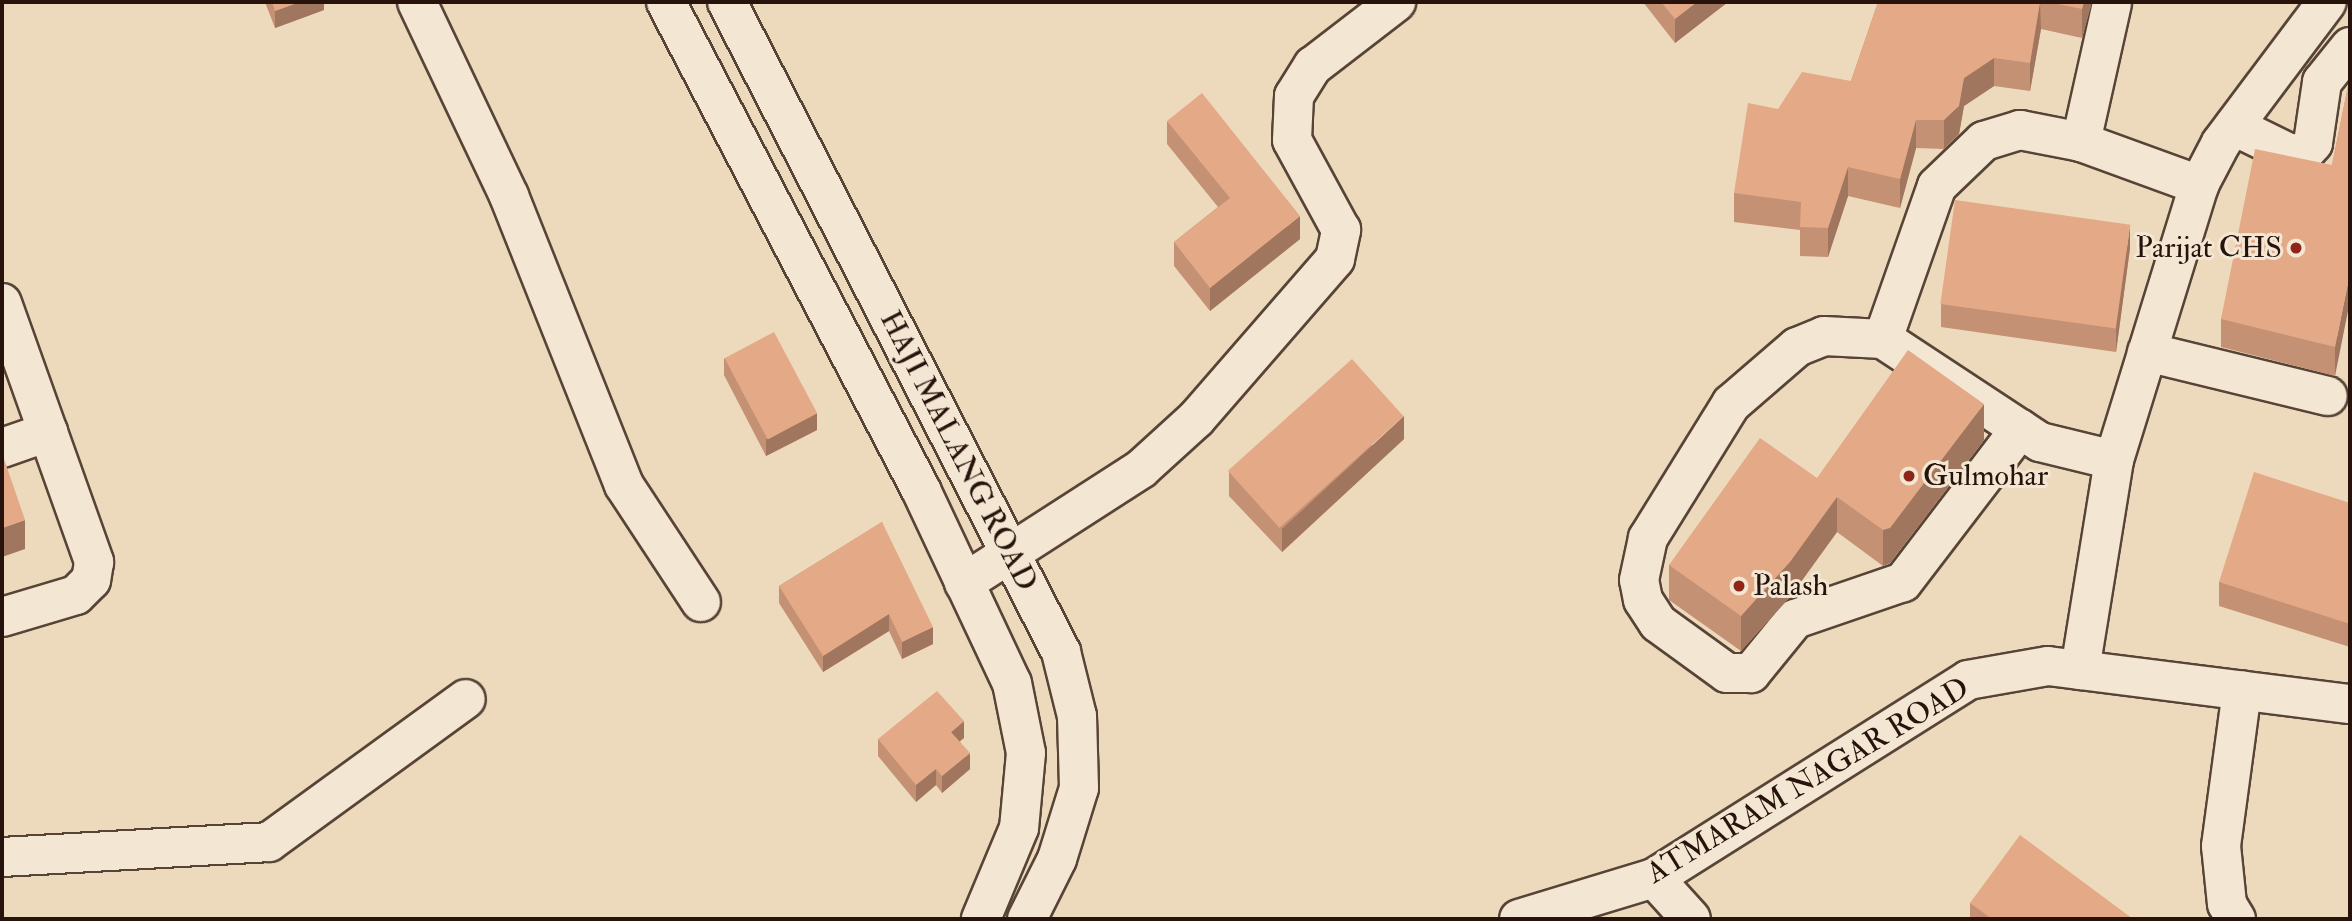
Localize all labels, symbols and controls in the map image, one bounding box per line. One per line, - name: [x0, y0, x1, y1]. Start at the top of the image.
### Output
- place label: Parijat CHS: [2135, 230, 2282, 266]
- marker: Parijat CHS: [2288, 240, 2304, 256]
- street label: HAJI MALANG ROAD: [872, 305, 1044, 597]
- place label: Gulmohar: [1923, 458, 2048, 494]
- marker: Gulmohar: [1901, 468, 1917, 484]
- place label: Palash: [1753, 568, 1828, 604]
- marker: Palash: [1731, 578, 1747, 594]
- street label: ATMARAM NAGAR ROAD: [1640, 670, 1976, 892]

